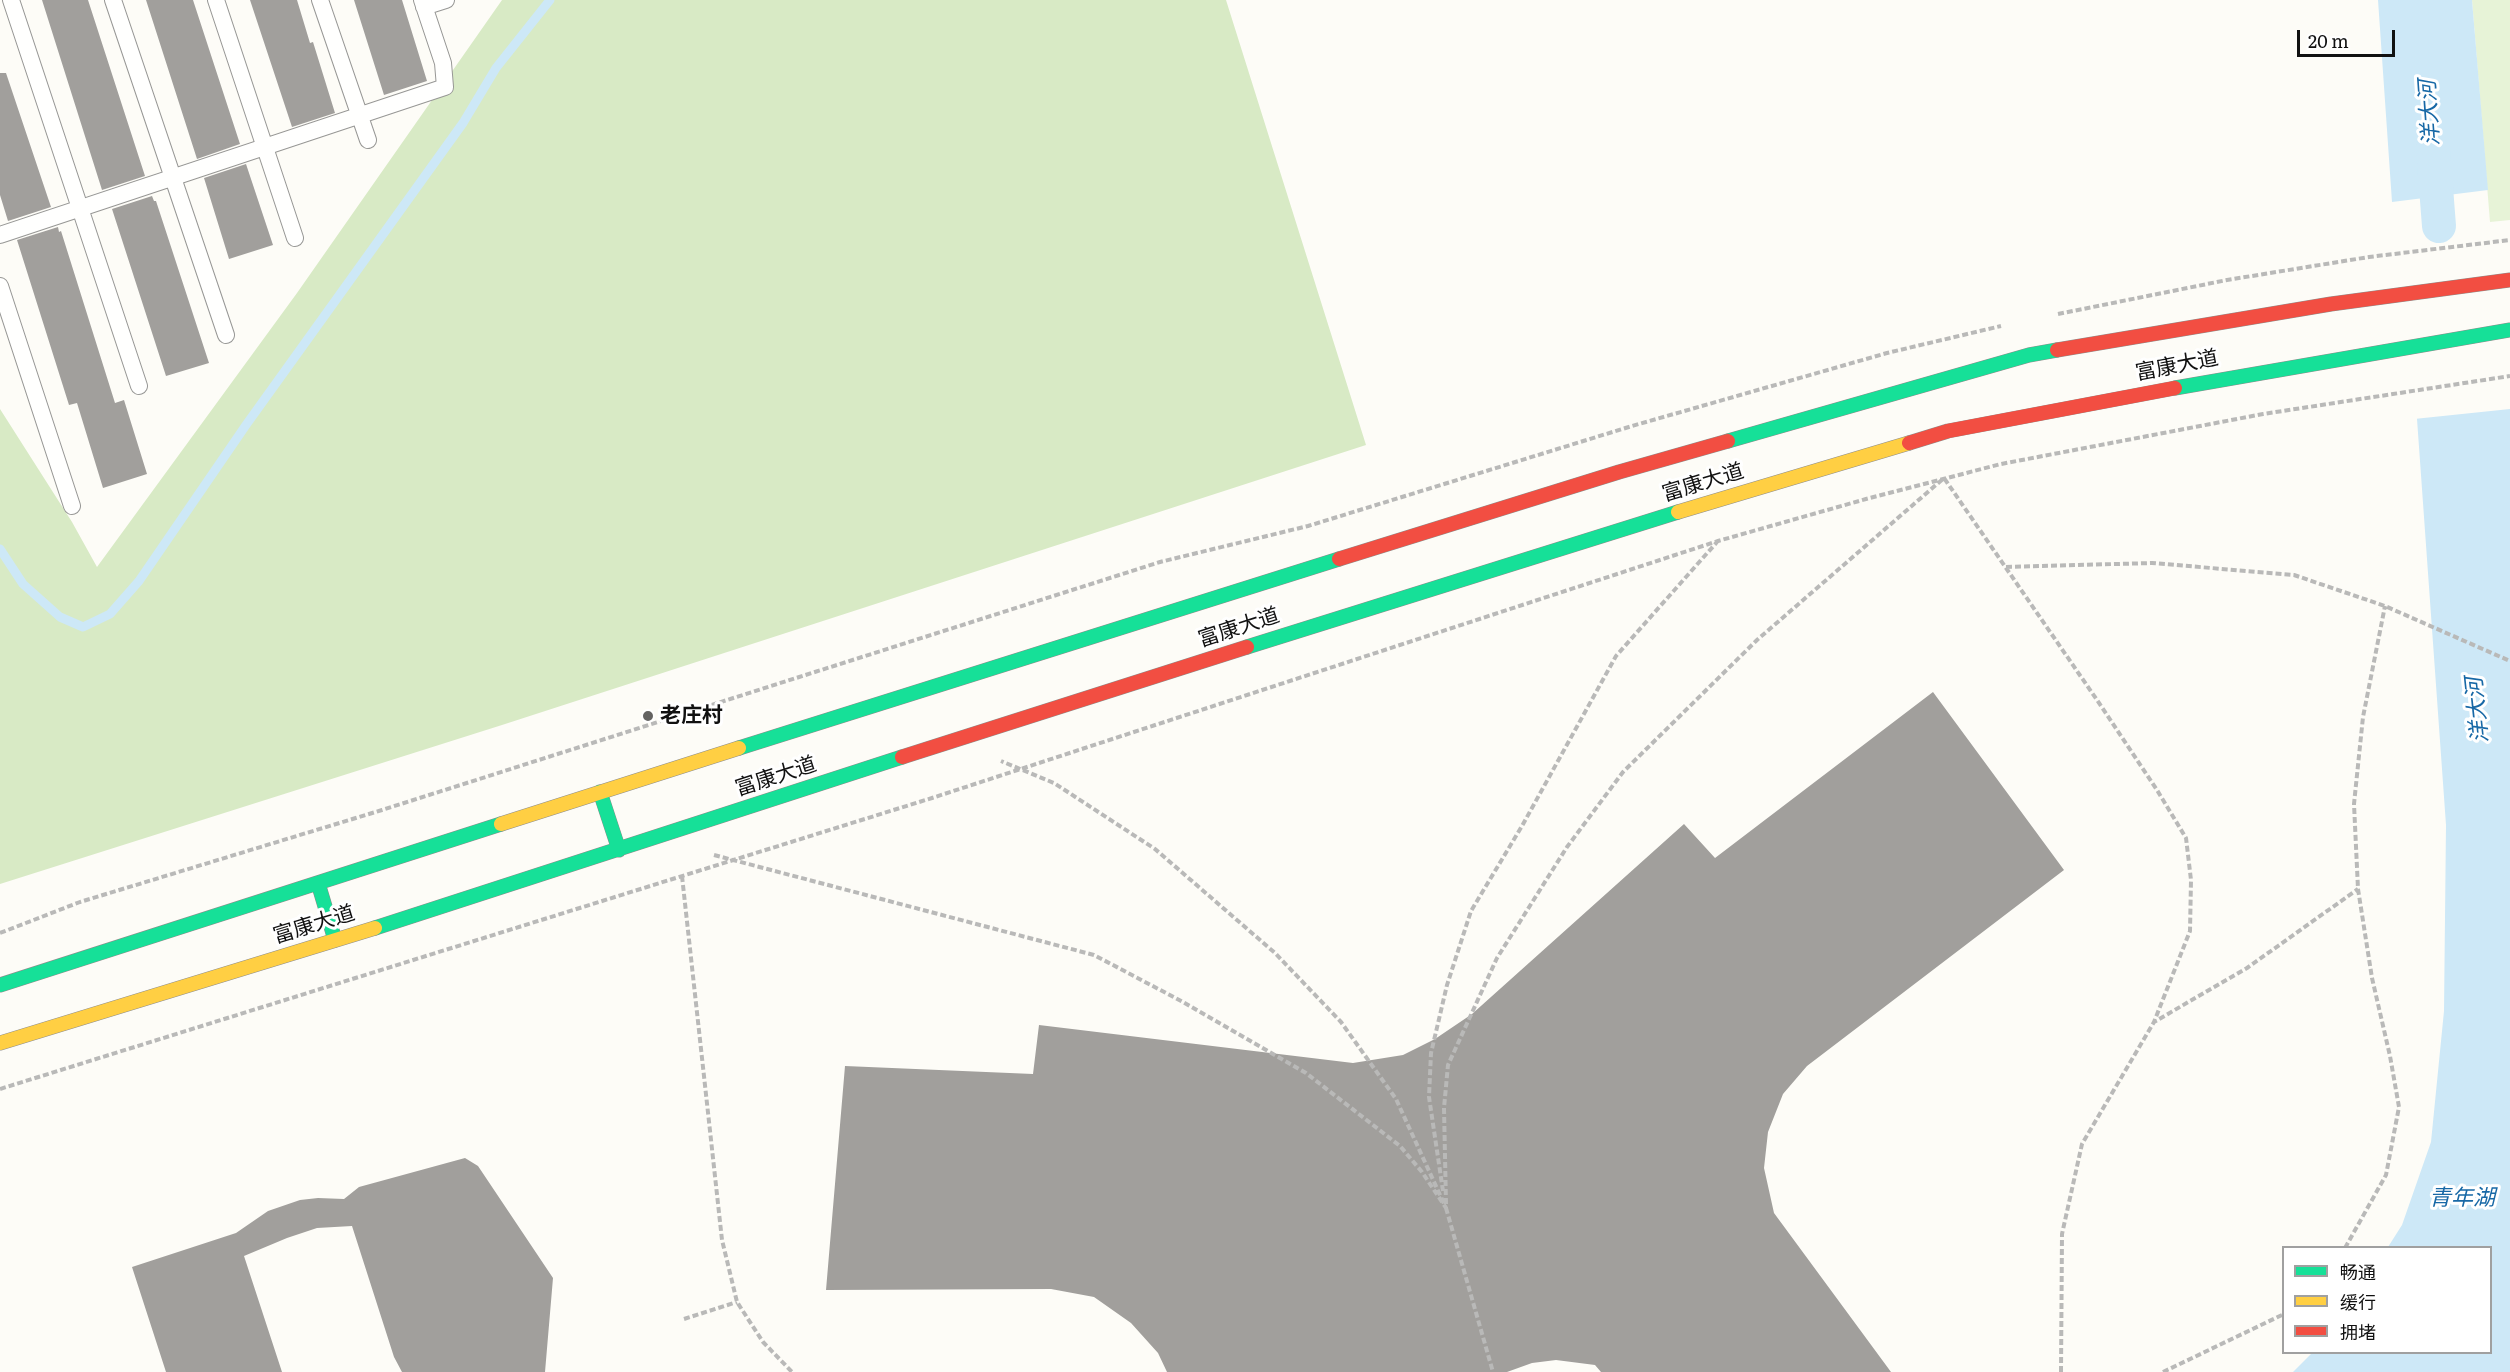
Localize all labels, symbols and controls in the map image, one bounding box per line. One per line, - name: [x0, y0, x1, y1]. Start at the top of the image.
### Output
- scale bar: [2300, 18, 2398, 56]
- text: 20 m: [2308, 27, 2349, 54]
- water label: 洋大河: [2415, 79, 2445, 147]
- street label: 富康大道: [2133, 346, 2221, 386]
- street label: 富康大道: [1659, 459, 1747, 507]
- street label: 富康大道: [1195, 603, 1283, 653]
- water label: 洋大河: [2461, 676, 2495, 744]
- place label: 老庄村: [660, 703, 723, 729]
- marker: 老庄村: [641, 709, 655, 723]
- street label: 富康大道: [732, 752, 820, 802]
- street label: 富康大道: [270, 901, 358, 949]
- water label: 青年湖: [2429, 1186, 2495, 1212]
- legend: [2282, 1246, 2492, 1354]
- text: 畅通: [2340, 1258, 2376, 1285]
- text: 缓行: [2340, 1288, 2376, 1315]
- text: 拥堵: [2340, 1318, 2376, 1345]

